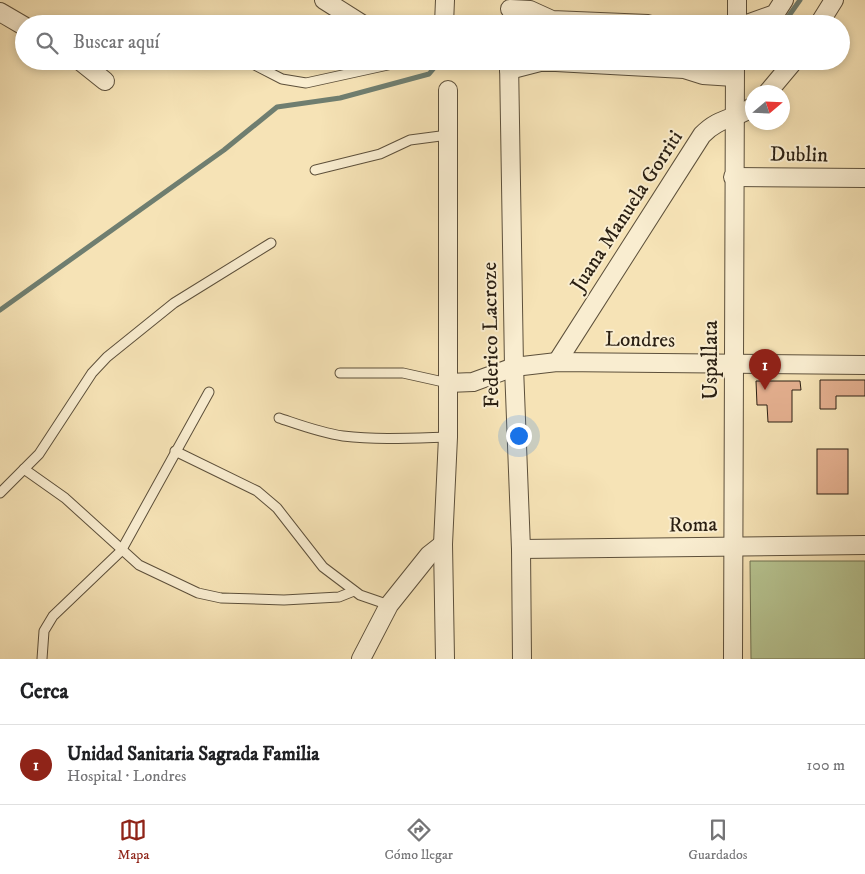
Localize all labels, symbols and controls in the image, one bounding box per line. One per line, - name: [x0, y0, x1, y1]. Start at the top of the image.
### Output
- search box: [15, 15, 850, 70]
- icon: search: [33, 29, 61, 57]
- text: Buscar aquí: [73, 31, 159, 54]
- north arrow: [745, 85, 790, 130]
- street label: Juana Manuela Gorriti: [564, 126, 689, 298]
- street label: Dublin: [770, 141, 828, 169]
- street label: Federico Lacroze: [477, 261, 505, 408]
- street label: Uspallata: [698, 320, 724, 400]
- street label: Londres: [605, 326, 675, 354]
- pin: 1: [749, 349, 781, 390]
- your location: [506, 423, 532, 449]
- street label: Roma: [668, 512, 718, 538]
- text: Cerca: [20, 679, 68, 705]
- text: Unidad Sanitaria Sagrada Familia: [67, 743, 319, 766]
- text: 1: [33, 755, 39, 775]
- text: 100 m: [807, 755, 845, 775]
- text: Hospital · Londres: [67, 766, 186, 786]
- tab: Mapa: [118, 816, 149, 864]
- tab: Cómo llegar: [385, 816, 453, 864]
- tab: Guardados: [688, 816, 747, 864]

